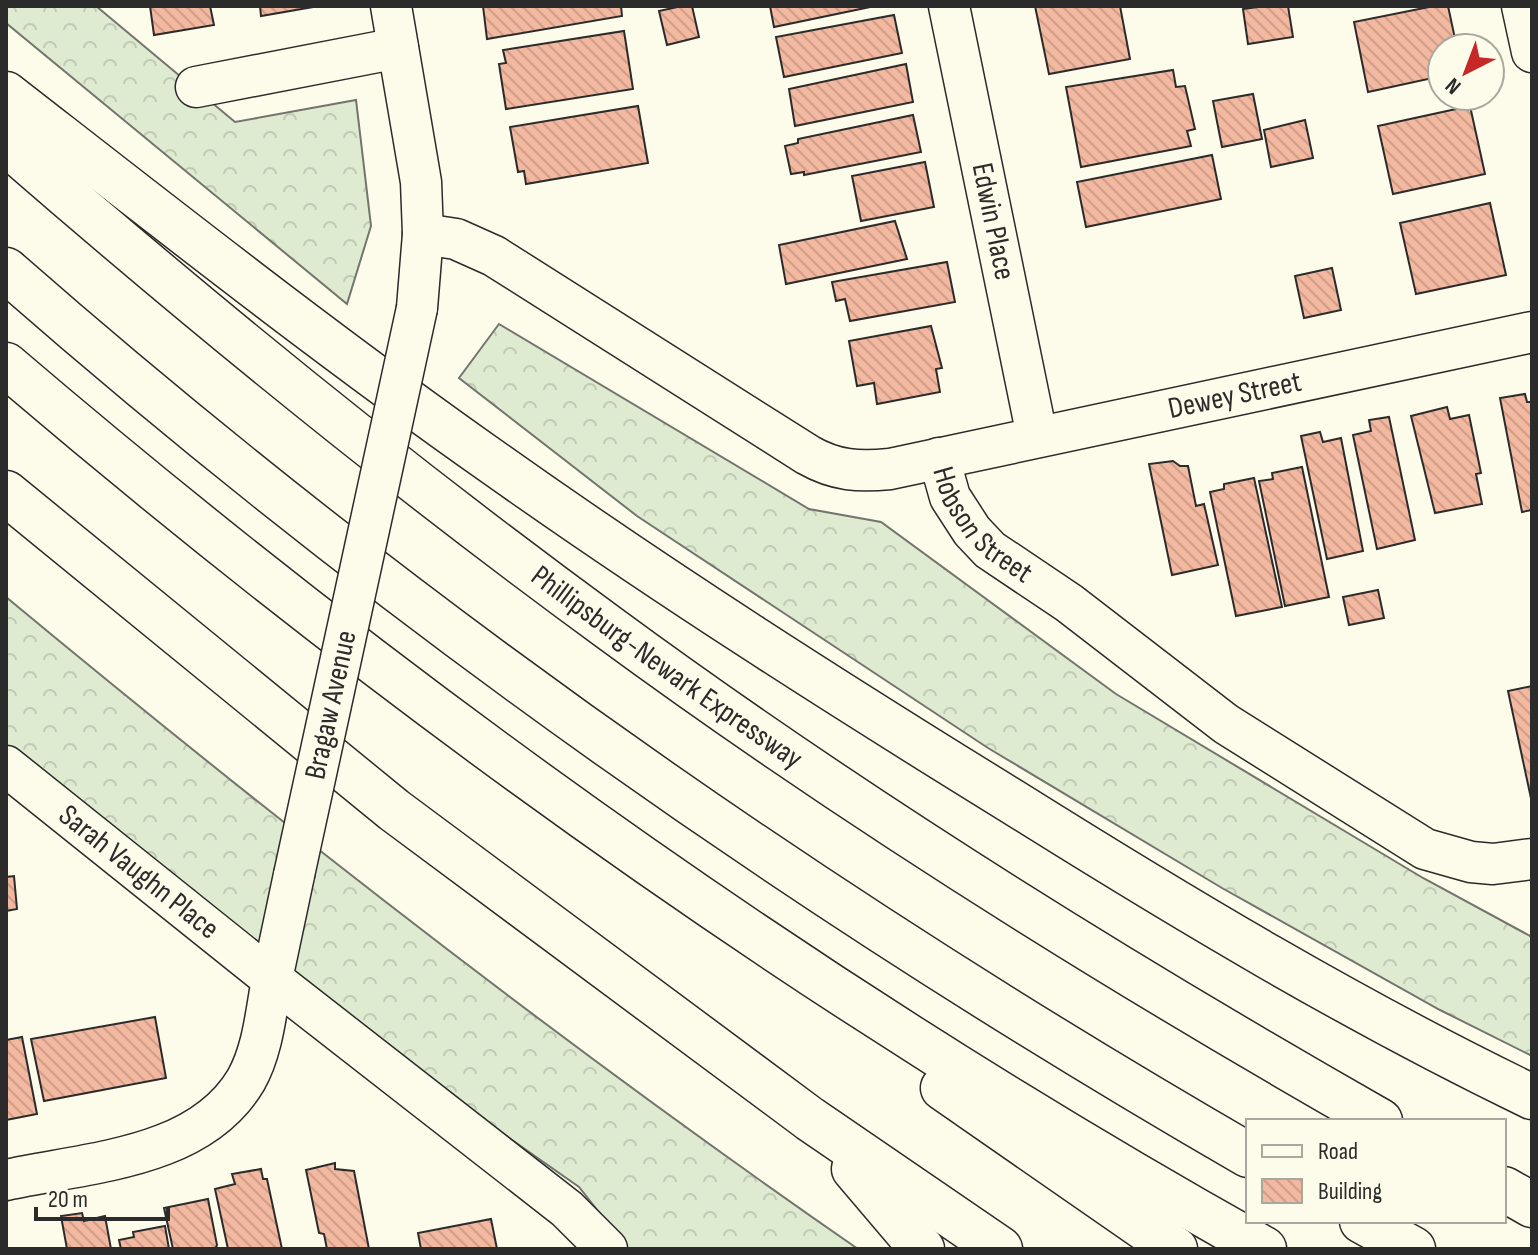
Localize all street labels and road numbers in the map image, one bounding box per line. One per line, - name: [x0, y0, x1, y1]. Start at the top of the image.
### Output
- street label: Edwin Place: [964, 160, 1023, 283]
- street label: Dewey Street: [1165, 364, 1305, 427]
- street label: Hobson Street: [924, 463, 1039, 591]
- street label: Phillipsburg-Newark Expressway: [524, 558, 810, 777]
- street label: Bragaw Avenue: [297, 627, 364, 783]
- street label: Sarah Vaughn Place: [51, 797, 226, 947]

